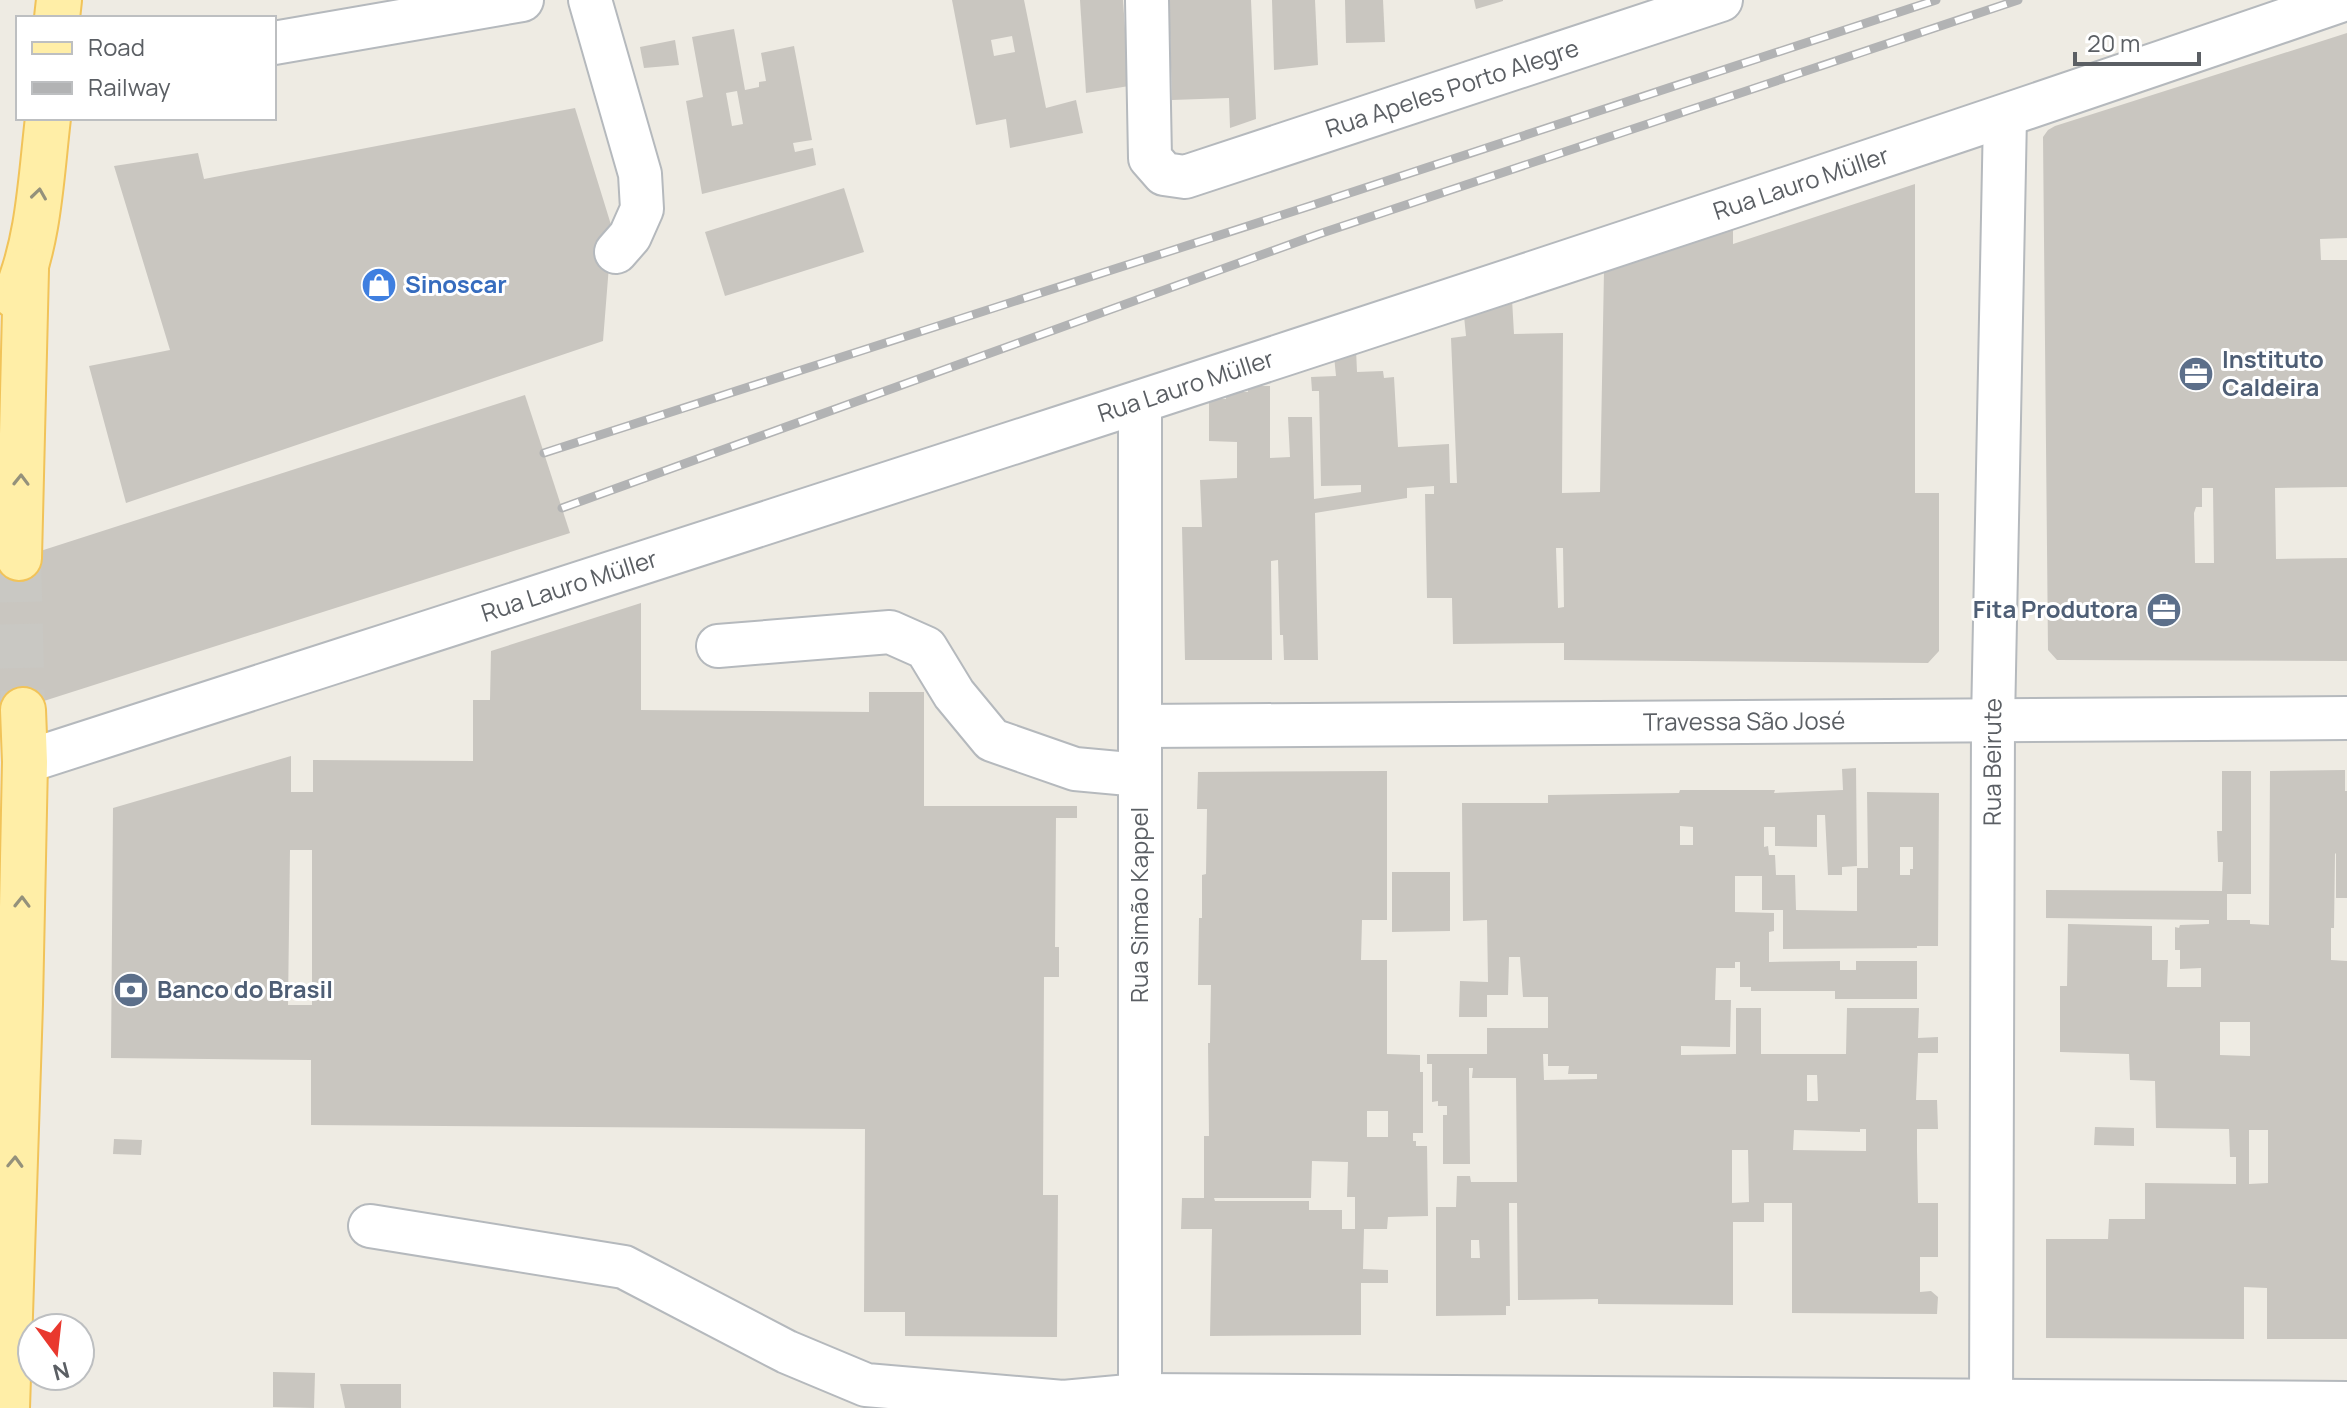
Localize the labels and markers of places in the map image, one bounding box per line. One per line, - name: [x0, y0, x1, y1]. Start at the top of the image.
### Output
- shop icon: Sinoscar: [360, 266, 398, 304]
- place label: Sinoscar: [405, 267, 507, 300]
- place label: Instituto Caldeira: [2222, 342, 2324, 403]
- office icon: Instituto Caldeira: [2177, 355, 2215, 393]
- office icon: Fita Produtora: [2145, 591, 2183, 629]
- place label: Fita Produtora: [1973, 592, 2138, 625]
- bank icon: Banco do Brasil: [112, 971, 150, 1009]
- place label: Banco do Brasil: [157, 972, 333, 1005]

